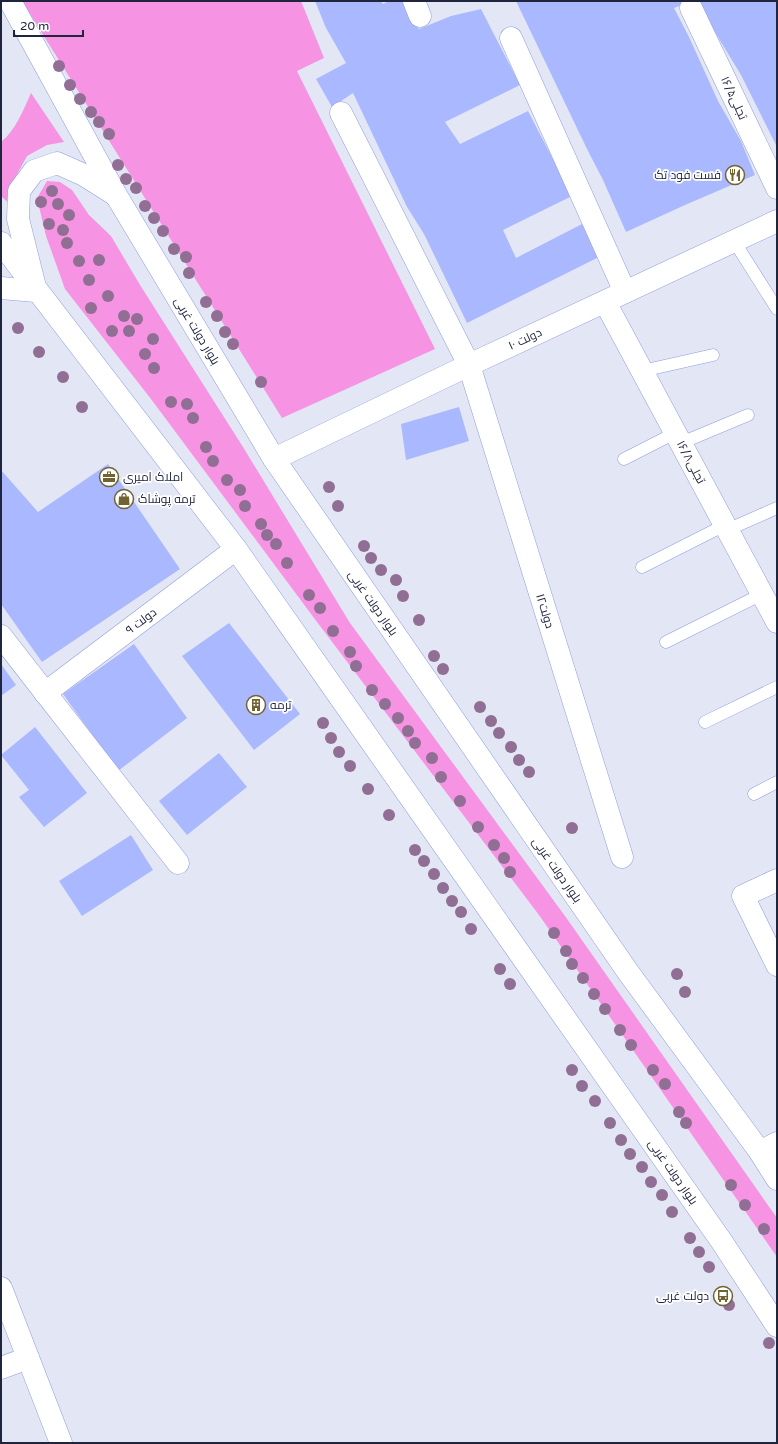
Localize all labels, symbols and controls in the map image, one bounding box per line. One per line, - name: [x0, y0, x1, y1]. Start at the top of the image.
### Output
- scale bar: [14, 12, 83, 38]
- text: 20 m: [20, 19, 49, 33]
- street label: تجلی۱۶/۵: [718, 74, 750, 123]
- restaurant icon: فست فود تک: [724, 164, 746, 186]
- place label: فست فود تک: [654, 168, 721, 182]
- street label: بلوار دولت غربی: [171, 295, 223, 367]
- street label: ۱۰ دولت: [506, 325, 544, 353]
- street label: تجلی۱۶/۸: [674, 438, 709, 487]
- office icon: املاک امیری: [98, 466, 120, 488]
- place label: املاک امیری: [123, 470, 183, 484]
- shop icon: ترمه پوشاک: [113, 488, 135, 510]
- place label: ترمه پوشاک: [138, 492, 196, 508]
- street label: بلوار دولت غربی: [345, 568, 401, 638]
- street label: ۱۲دولت: [533, 592, 557, 630]
- street label: ۹ دولت: [123, 605, 159, 637]
- building icon: ترمه: [245, 694, 267, 716]
- place label: ترمه: [270, 698, 292, 712]
- street label: بلوار دولت غربی: [529, 835, 585, 905]
- street label: بلوار دولت غربی: [645, 1137, 701, 1207]
- bus stop icon: دولت غربی: [712, 1285, 734, 1307]
- place label: دولت غربی: [656, 1289, 709, 1303]

